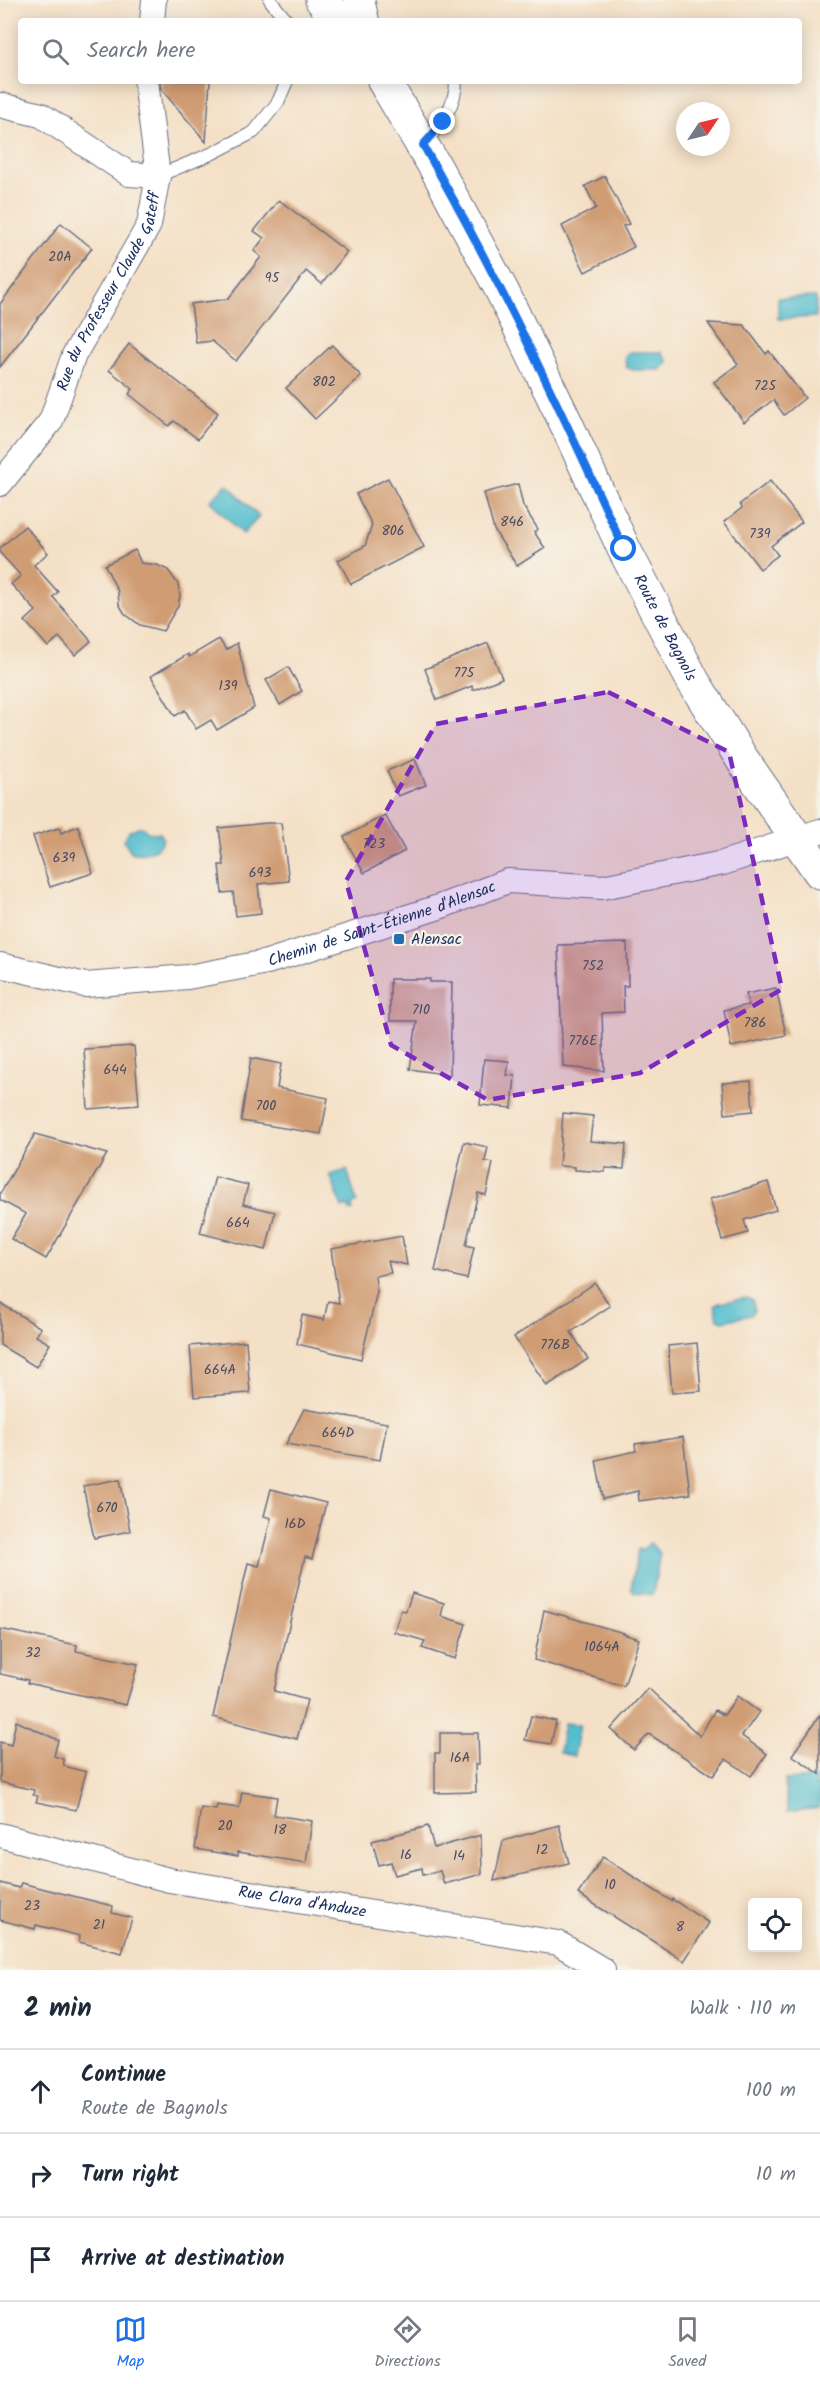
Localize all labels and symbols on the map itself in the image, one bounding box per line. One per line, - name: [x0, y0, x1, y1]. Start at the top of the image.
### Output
- north arrow: [676, 102, 730, 156]
- route end: [429, 108, 455, 134]
- street label: Rue du Professeur Claude Gateff: [50, 188, 168, 394]
- house number: 20A: [48, 246, 72, 268]
- house number: 95: [265, 267, 281, 289]
- house number: 802: [312, 371, 336, 393]
- house number: 725: [754, 375, 778, 397]
- house number: 846: [500, 511, 524, 533]
- house number: 806: [381, 520, 405, 542]
- house number: 739: [749, 523, 771, 545]
- route start: [610, 535, 636, 561]
- street label: Route de Bagnols: [627, 570, 703, 686]
- house number: 775: [454, 662, 476, 684]
- house number: 139: [218, 675, 238, 697]
- house number: 723: [363, 833, 385, 855]
- house number: 639: [53, 847, 75, 869]
- house number: 693: [249, 862, 271, 884]
- street label: Chemin de Saint-Étienne d'Alensac: [266, 878, 498, 970]
- place label: Alensac: [411, 929, 462, 949]
- marker: Alensac: [392, 932, 406, 946]
- house number: 752: [582, 955, 604, 977]
- house number: 710: [412, 999, 430, 1021]
- house number: 786: [744, 1012, 766, 1034]
- house number: 776E: [569, 1030, 598, 1052]
- house number: 644: [103, 1059, 127, 1081]
- house number: 700: [256, 1095, 276, 1117]
- house number: 664: [226, 1212, 250, 1234]
- house number: 776B: [540, 1334, 570, 1356]
- house number: 664A: [204, 1359, 236, 1381]
- house number: 664D: [322, 1422, 354, 1444]
- house number: 670: [96, 1497, 118, 1519]
- house number: 16D: [284, 1513, 306, 1535]
- house number: 1064A: [584, 1636, 620, 1658]
- house number: 32: [25, 1642, 41, 1664]
- house number: 16A: [450, 1747, 470, 1769]
- house number: 20: [217, 1815, 233, 1837]
- house number: 18: [274, 1819, 287, 1841]
- house number: 12: [536, 1839, 548, 1861]
- house number: 16: [400, 1844, 412, 1866]
- house number: 14: [453, 1845, 465, 1867]
- house number: 10: [604, 1874, 616, 1896]
- street label: Rue Clara d'Anduze: [236, 1879, 368, 1924]
- house number: 23: [24, 1895, 40, 1917]
- house number: 21: [93, 1914, 105, 1936]
- house number: 8: [676, 1916, 685, 1938]

